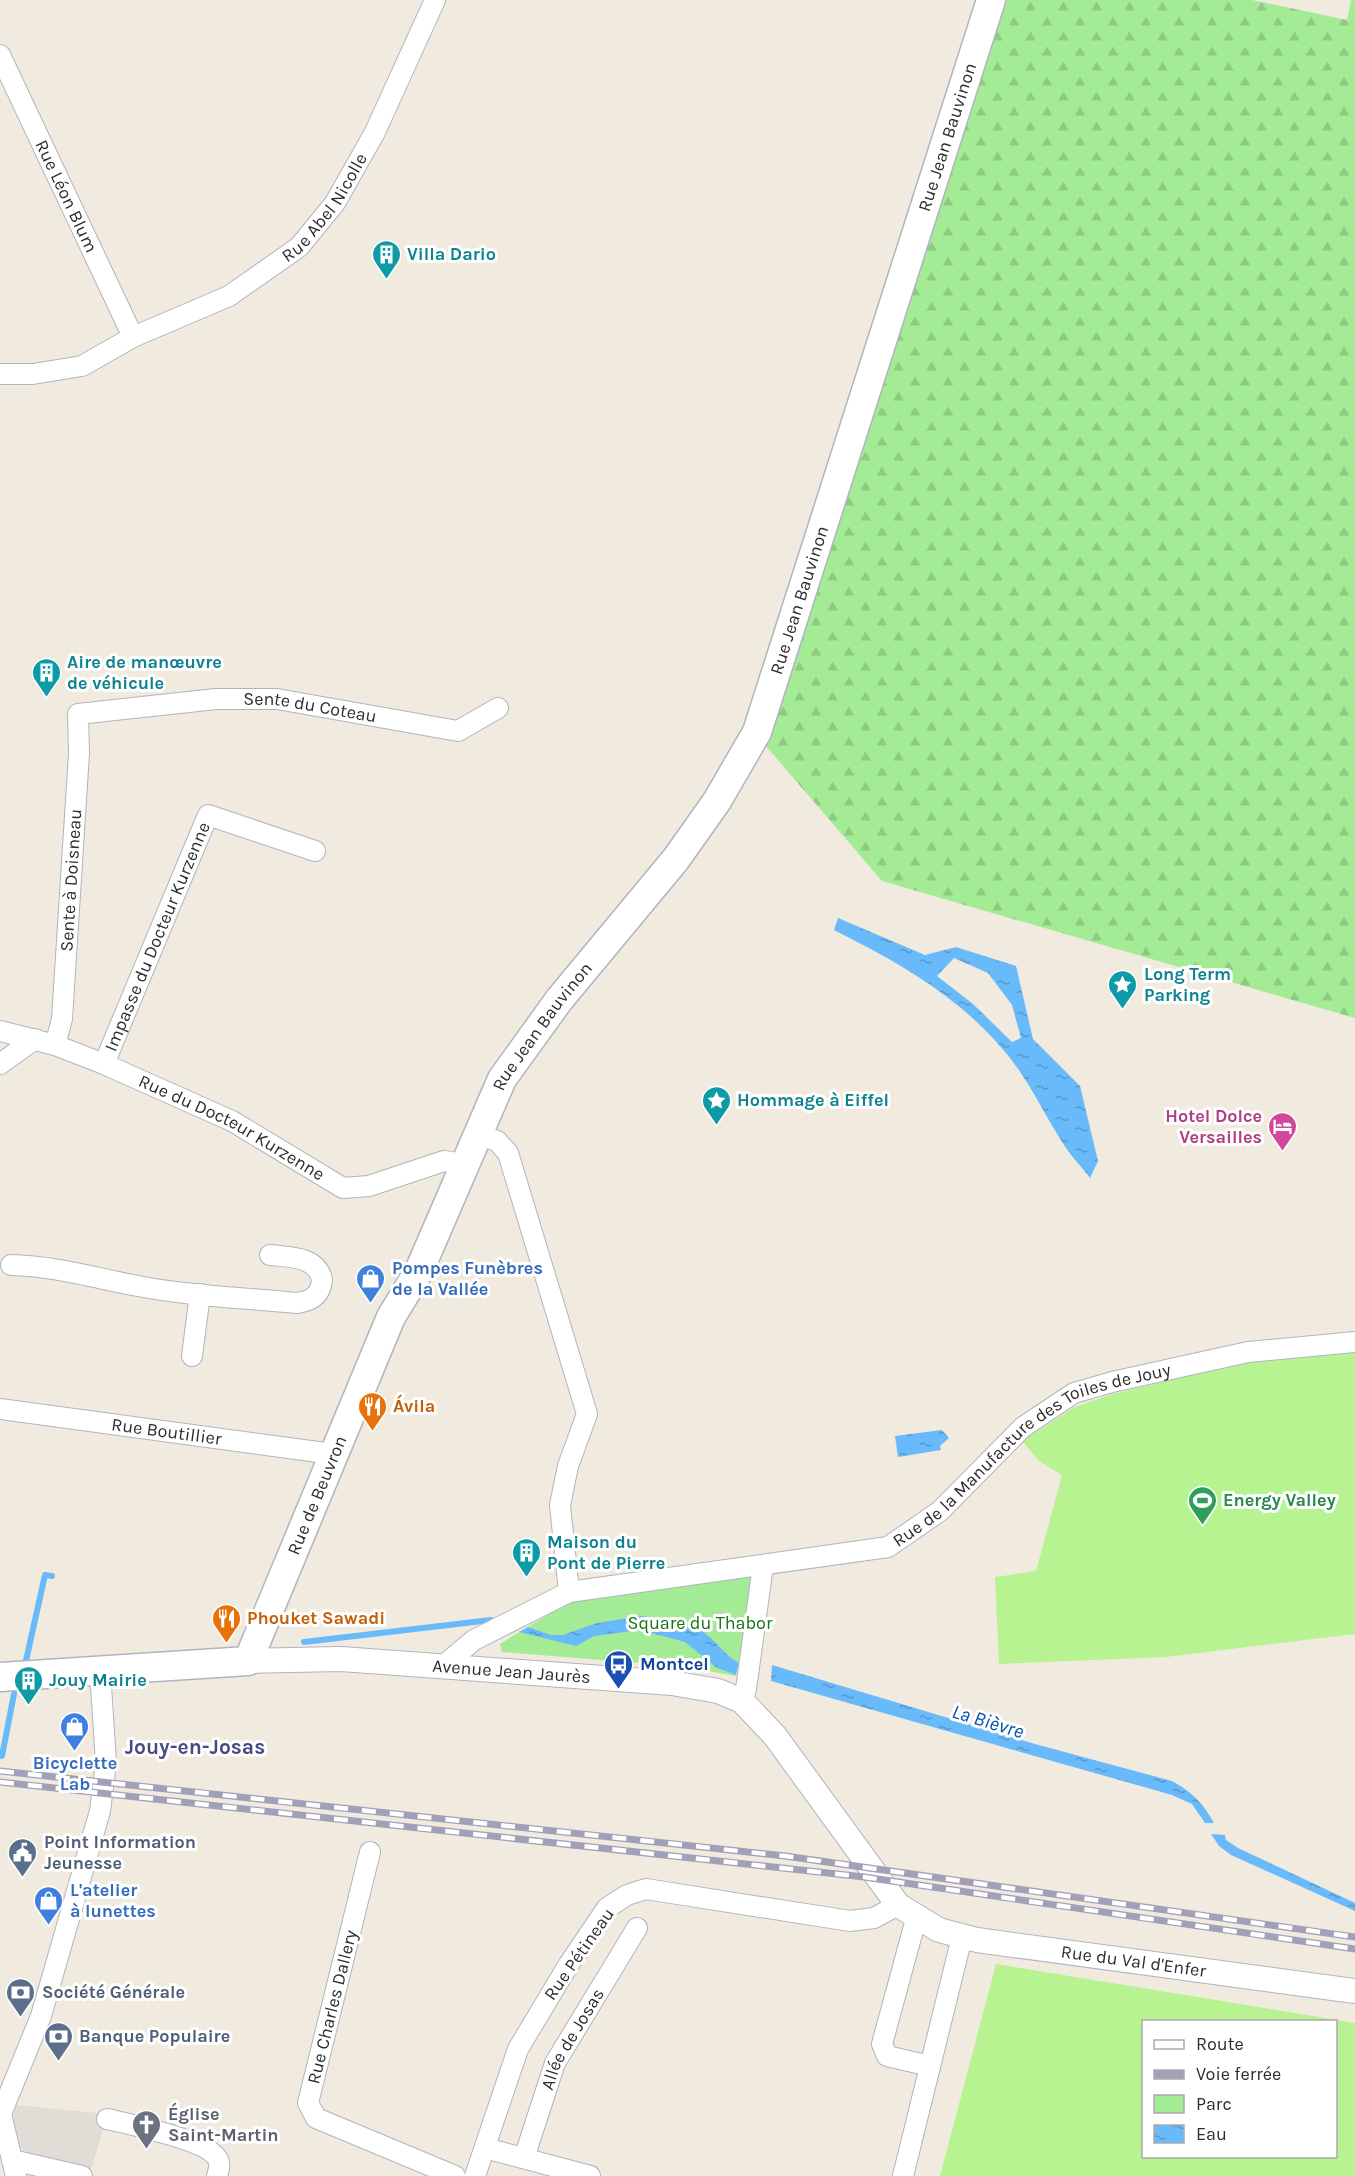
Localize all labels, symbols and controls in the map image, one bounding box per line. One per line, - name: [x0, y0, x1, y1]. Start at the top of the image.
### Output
- street label: Rue Jean Bauvinon: [913, 60, 981, 214]
- street label: Rue Léon Blum: [31, 136, 103, 256]
- street label: Rue Abel Nicolle: [277, 149, 372, 267]
- building icon: Villa Dario: [370, 238, 402, 280]
- place label: Villa Dario: [407, 243, 496, 265]
- street label: Rue Jean Bauvinon: [765, 523, 833, 677]
- place label: Aire de manœuvre de véhicule: [67, 651, 222, 694]
- building icon: Aire de manœuvre de véhicule: [30, 656, 62, 698]
- street label: Sente du Coteau: [243, 688, 379, 727]
- street label: Sente à Doisneau: [55, 808, 86, 952]
- street label: Impasse du Docteur Kurzenne: [100, 819, 215, 1055]
- street label: Rue Jean Bauvinon: [487, 958, 597, 1094]
- place label: Long Term Parking: [1144, 963, 1231, 1006]
- place icon: Long Term Parking: [1107, 968, 1139, 1010]
- street label: Rue du Docteur Kurzenne: [135, 1070, 329, 1185]
- place icon: Hommage à Eiffel: [700, 1084, 732, 1126]
- place label: Hommage à Eiffel: [737, 1089, 889, 1111]
- place label: Hotel Dolce Versailles: [1165, 1105, 1262, 1148]
- hotel icon: Hotel Dolce Versailles: [1267, 1110, 1299, 1152]
- place label: Pompes Funèbres de la Vallée: [392, 1257, 543, 1300]
- shop icon: Pompes Funèbres de la Vallée: [355, 1262, 387, 1304]
- street label: Rue de la Manufacture des Toiles de Jouy: [888, 1358, 1173, 1552]
- restaurant icon: Ávila: [356, 1390, 388, 1432]
- place label: Ávila: [393, 1394, 435, 1417]
- street label: Rue Boutillier: [110, 1413, 223, 1450]
- street label: Rue de Beuvron: [282, 1432, 351, 1558]
- sports icon: Energy Valley: [1186, 1484, 1218, 1526]
- place label: Energy Valley: [1223, 1489, 1336, 1511]
- place label: Maison du Pont de Pierre: [547, 1531, 665, 1574]
- building icon: Maison du Pont de Pierre: [510, 1536, 542, 1578]
- restaurant icon: Phouket Sawadi: [210, 1602, 242, 1644]
- place label: Phouket Sawadi: [247, 1607, 385, 1629]
- park label: Square du Thabor: [628, 1612, 773, 1634]
- bus stop icon: Montcel: [603, 1648, 635, 1690]
- place label: Montcel: [640, 1653, 709, 1675]
- street label: Avenue Jean Jaurès: [432, 1655, 591, 1688]
- building icon: Jouy Mairie: [12, 1664, 44, 1706]
- place label: Jouy Mairie: [49, 1669, 147, 1691]
- water label: La Bièvre: [949, 1700, 1027, 1743]
- shop icon: Bicyclette Lab: [59, 1710, 91, 1752]
- district label: Jouy-en-Josas: [125, 1735, 265, 1759]
- place label: Bicyclette Lab: [33, 1752, 117, 1795]
- place label: Point Information Jeunesse: [44, 1831, 196, 1874]
- public building icon: Point Information Jeunesse: [7, 1836, 39, 1878]
- place label: L'atelier à lunettes: [70, 1879, 156, 1922]
- shop icon: L'atelier à lunettes: [33, 1884, 65, 1926]
- street label: Rue Pétineau: [539, 1904, 619, 2004]
- street label: Rue Charles Dallery: [302, 1927, 362, 2086]
- street label: Rue du Val d'Enfer: [1060, 1940, 1208, 1982]
- bank icon: Société Générale: [5, 1976, 37, 2018]
- place label: Société Générale: [42, 1981, 185, 2003]
- street label: Allée de Josas: [536, 1984, 609, 2093]
- bank icon: Banque Populaire: [42, 2020, 74, 2062]
- legend: [1142, 2020, 1337, 2158]
- place label: Banque Populaire: [79, 2025, 230, 2047]
- text: Route: [1196, 2033, 1244, 2055]
- text: Voie ferrée: [1196, 2063, 1281, 2085]
- text: Parc: [1196, 2093, 1232, 2115]
- place label: Église Saint-Martin: [168, 2102, 279, 2146]
- church icon: Église Saint-Martin: [131, 2108, 163, 2150]
- text: Eau: [1196, 2123, 1227, 2145]

